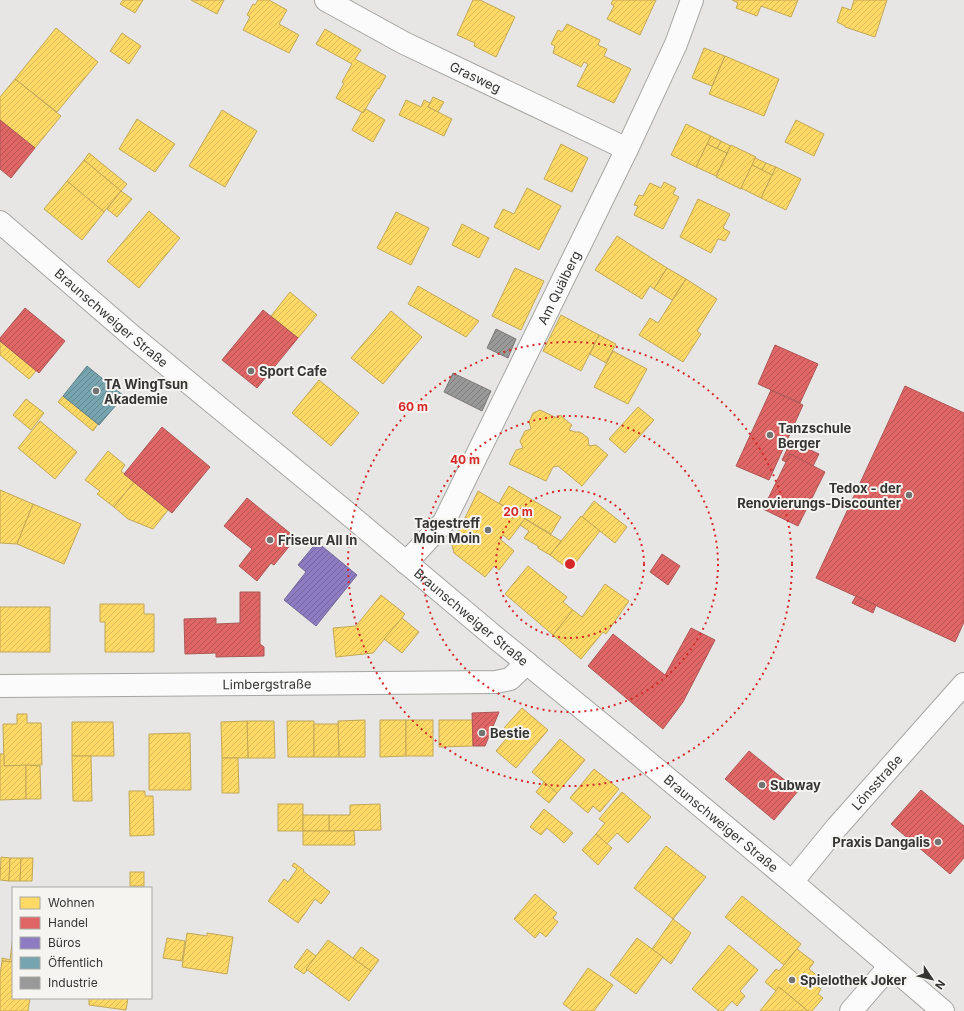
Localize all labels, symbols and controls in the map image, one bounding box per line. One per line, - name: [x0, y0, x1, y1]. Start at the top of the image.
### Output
- street label: Grasweg: [447, 58, 503, 96]
- street label: Am Quälberg: [534, 248, 584, 327]
- street label: Braunschweiger Straße: [52, 265, 171, 370]
- place label: Sport Cafe: [259, 363, 327, 379]
- marker: Sport Cafe: [246, 366, 256, 376]
- place label: TA WingTsun Akademie: [104, 376, 188, 407]
- marker: TA WingTsun Akademie: [91, 386, 101, 396]
- text: 60 m: [398, 399, 428, 414]
- place label: Tanzschule Berger: [778, 420, 851, 451]
- marker: Tanzschule Berger: [765, 430, 775, 440]
- text: 40 m: [450, 452, 480, 467]
- place label: Tedox - der Renovierungs-Discounter: [737, 480, 902, 511]
- marker: Tedox - der Renovierungs-Discounter: [904, 490, 914, 500]
- text: 20 m: [503, 504, 533, 519]
- place label: Tagestreff Moin Moin: [414, 515, 481, 546]
- marker: Tagestreff Moin Moin: [483, 525, 493, 535]
- place label: Friseur All In: [278, 532, 357, 548]
- marker: Friseur All In: [265, 535, 275, 545]
- centre of rings: [563, 557, 577, 571]
- street label: Braunschweiger Straße: [411, 565, 532, 669]
- street label: Limbergstraße: [222, 675, 312, 692]
- place label: Bestie: [490, 725, 530, 741]
- marker: Bestie: [477, 728, 487, 738]
- street label: Lönsstraße: [848, 751, 906, 813]
- street label: Braunschweiger Straße: [661, 771, 782, 875]
- place label: Subway: [770, 777, 821, 793]
- marker: Subway: [757, 780, 767, 790]
- place label: Praxis Dangalis: [832, 834, 930, 850]
- marker: Praxis Dangalis: [933, 837, 943, 847]
- legend: [12, 887, 152, 999]
- text: Wohnen: [48, 895, 95, 910]
- text: Handel: [48, 915, 88, 930]
- text: Büros: [48, 935, 81, 950]
- text: Öffentlich: [48, 955, 103, 970]
- north arrow: [912, 959, 952, 999]
- place label: Spielothek Joker: [800, 972, 907, 988]
- text: Industrie: [48, 975, 98, 990]
- marker: Spielothek Joker: [787, 975, 797, 985]
- text: N: [932, 977, 948, 992]

